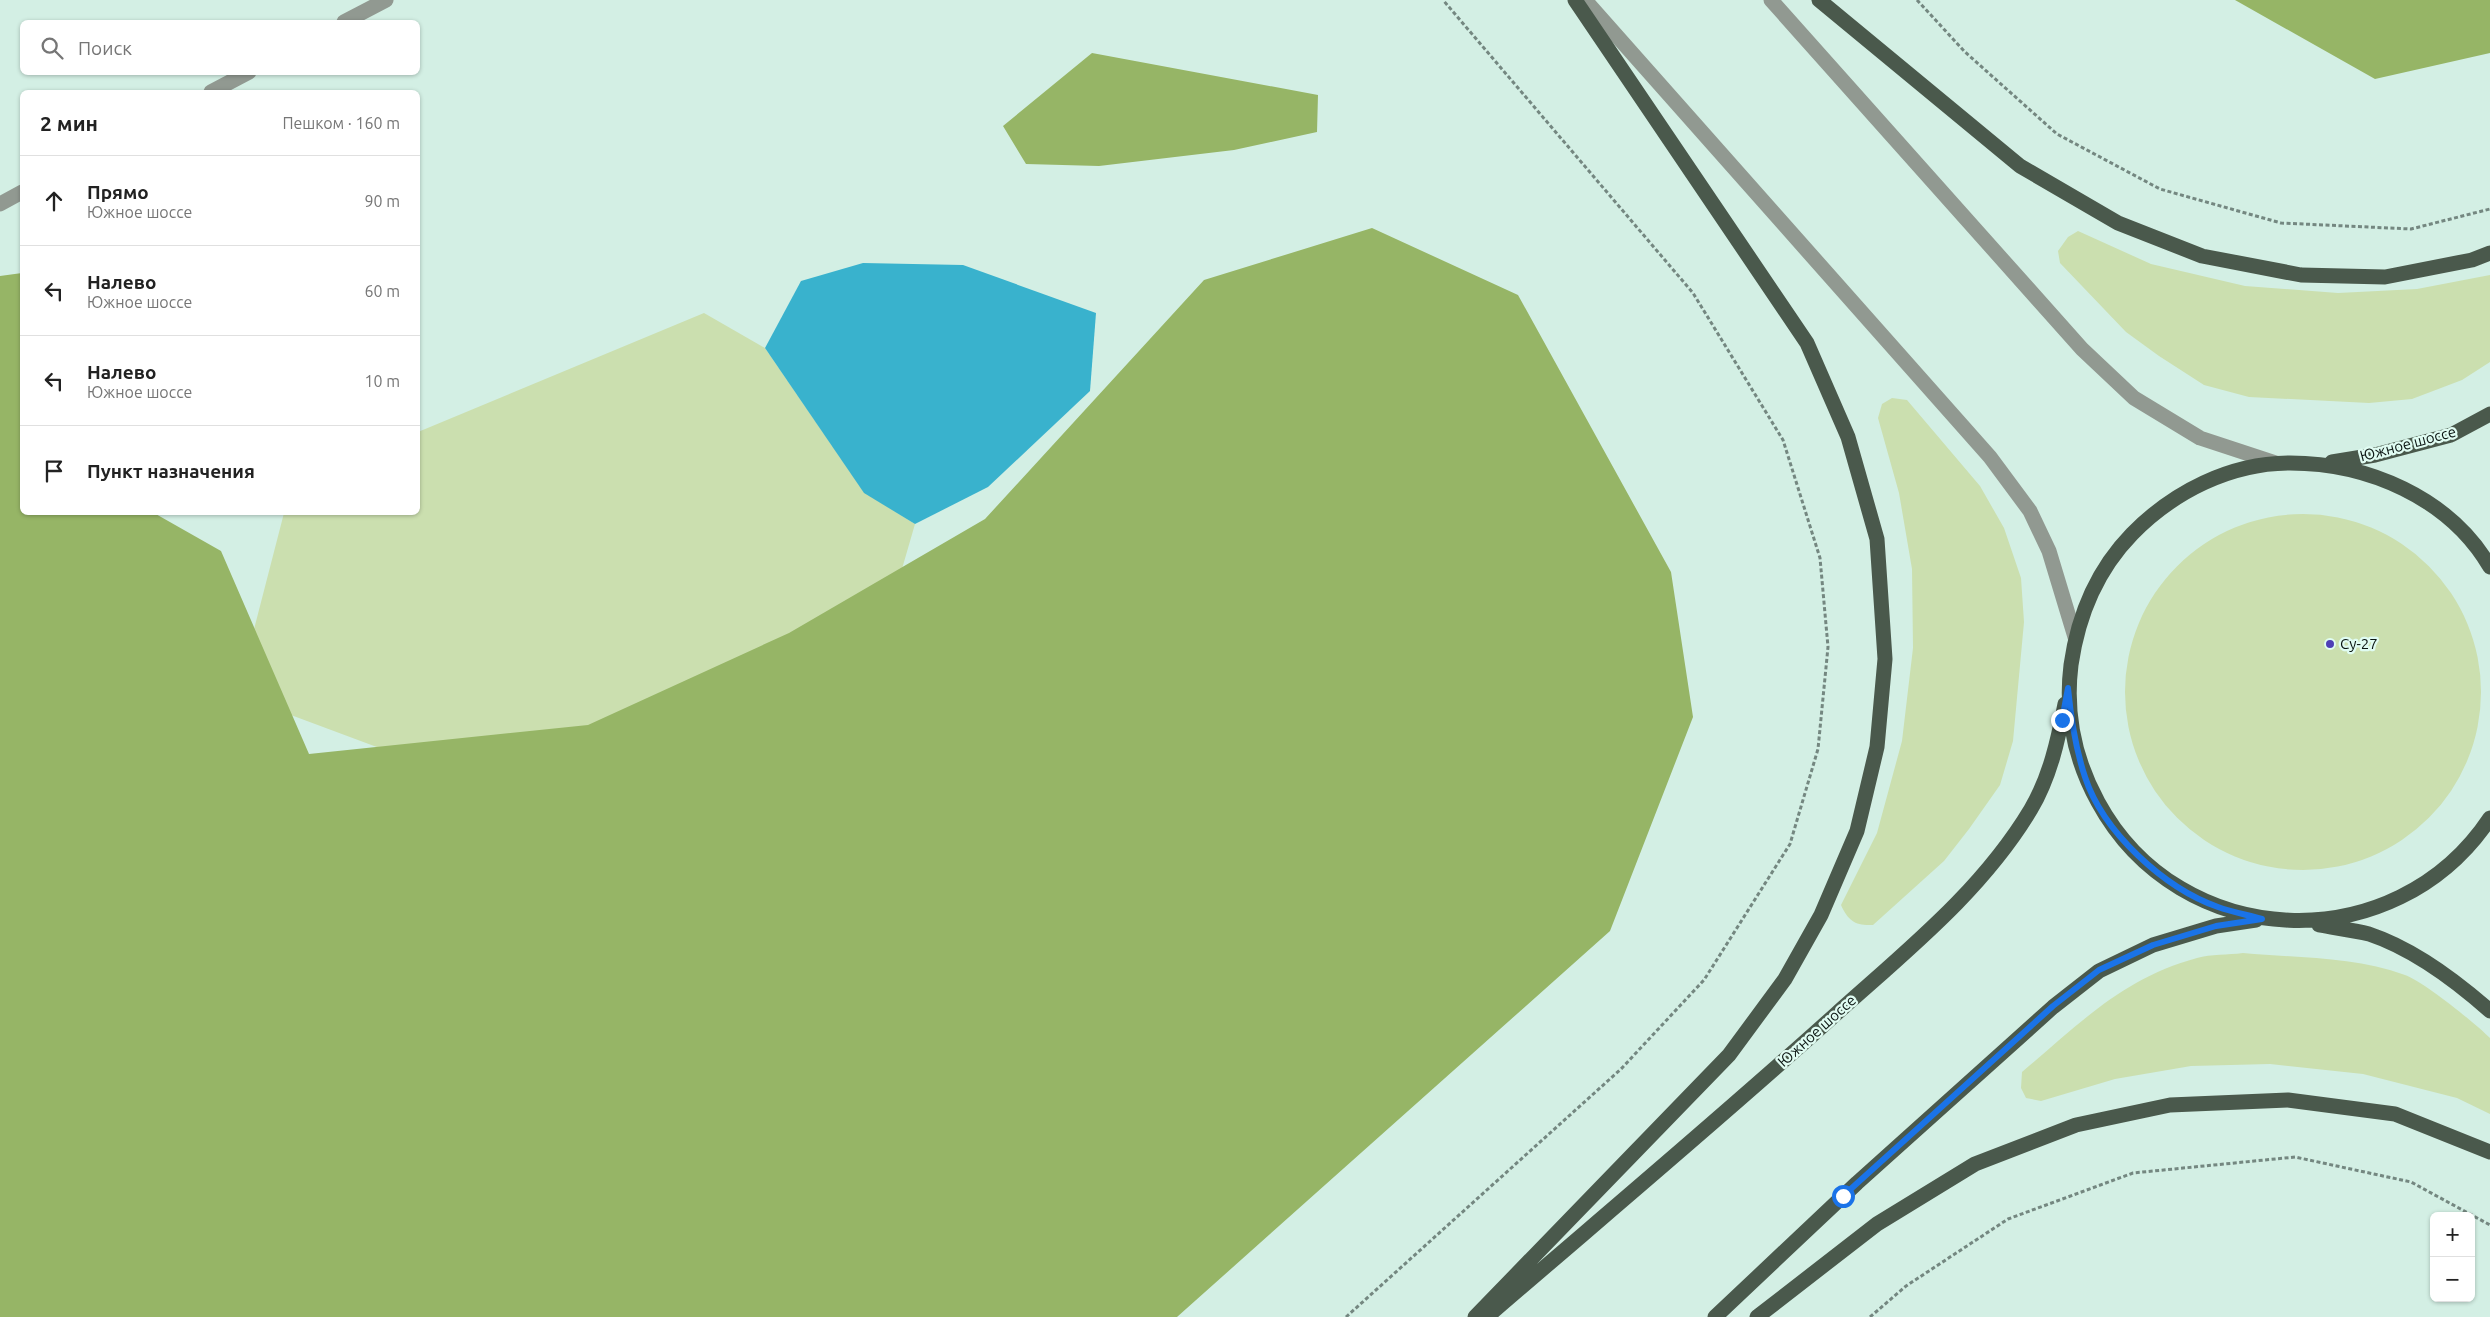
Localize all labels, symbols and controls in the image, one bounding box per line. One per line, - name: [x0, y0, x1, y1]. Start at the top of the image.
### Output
- search box: [20, 20, 420, 75]
- icon: search: [38, 34, 66, 62]
- text: Поиск: [78, 37, 132, 59]
- text: 2 мин: [40, 111, 98, 135]
- text: Пешком · 160 m: [282, 114, 400, 132]
- text: Прямо: [87, 181, 149, 203]
- icon: ahead: [40, 187, 68, 215]
- text: 90 m: [364, 192, 400, 210]
- text: Южное шоссе: [87, 203, 192, 221]
- text: Налево: [87, 271, 156, 293]
- icon: left: [40, 277, 68, 305]
- text: 60 m: [364, 282, 400, 300]
- text: Южное шоссе: [87, 293, 192, 311]
- text: Налево: [87, 361, 156, 383]
- icon: left: [40, 367, 68, 395]
- text: 10 m: [364, 372, 400, 390]
- text: Южное шоссе: [87, 383, 192, 401]
- street label: Южное шоссе: [2358, 423, 2458, 465]
- icon: arrive: [40, 457, 68, 485]
- text: Пункт назначения: [87, 460, 255, 482]
- place label: Су-27: [2340, 635, 2378, 652]
- marker: Су-27: [2324, 638, 2336, 650]
- route end: [2051, 709, 2074, 732]
- street label: Южное шоссе: [1774, 991, 1859, 1070]
- route start: [1832, 1185, 1855, 1208]
- map controls: [2430, 1212, 2475, 1302]
- button: +: [2430, 1212, 2475, 1257]
- button: −: [2430, 1257, 2475, 1302]

